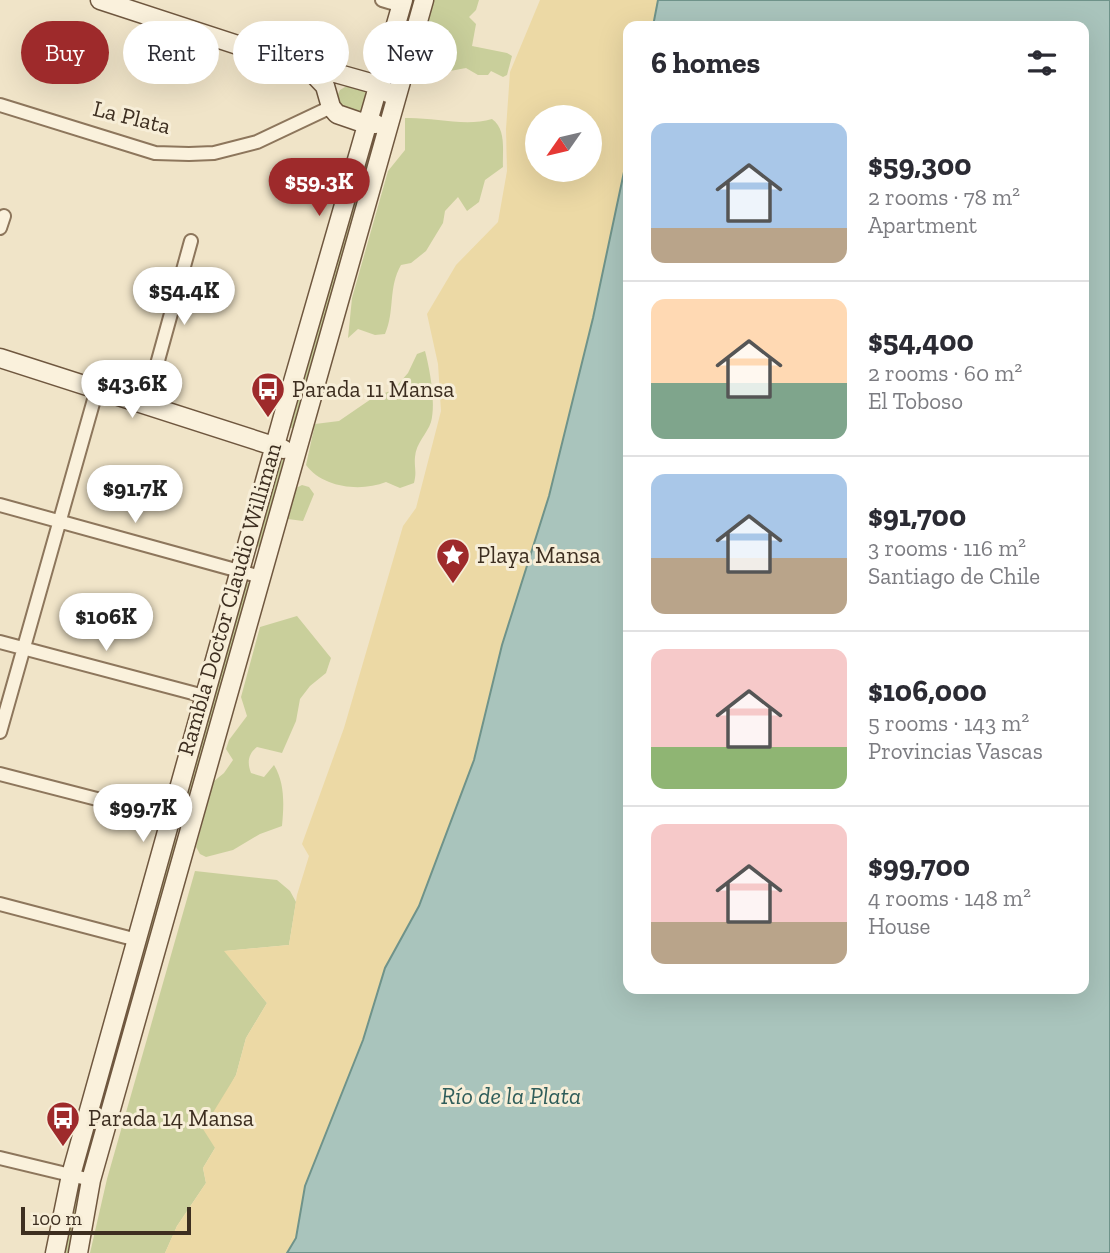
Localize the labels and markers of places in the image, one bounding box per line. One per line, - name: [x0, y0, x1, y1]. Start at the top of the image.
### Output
- pin: $59.3K: [262, 158, 376, 218]
- pin: $54.4K: [127, 268, 241, 327]
- pin: $43.6K: [75, 360, 189, 420]
- bus stop icon: Parada 11 Mansa: [249, 370, 287, 419]
- place label: Parada 11 Mansa: [292, 375, 454, 403]
- pin: $91.7K: [78, 466, 192, 525]
- place icon: Playa Mansa: [434, 536, 472, 585]
- place label: Playa Mansa: [477, 541, 601, 569]
- pin: $106K: [57, 594, 155, 653]
- pin: $99.7K: [86, 784, 200, 844]
- bus stop icon: Parada 14 Mansa: [44, 1099, 82, 1148]
- place label: Parada 14 Mansa: [88, 1104, 254, 1132]

